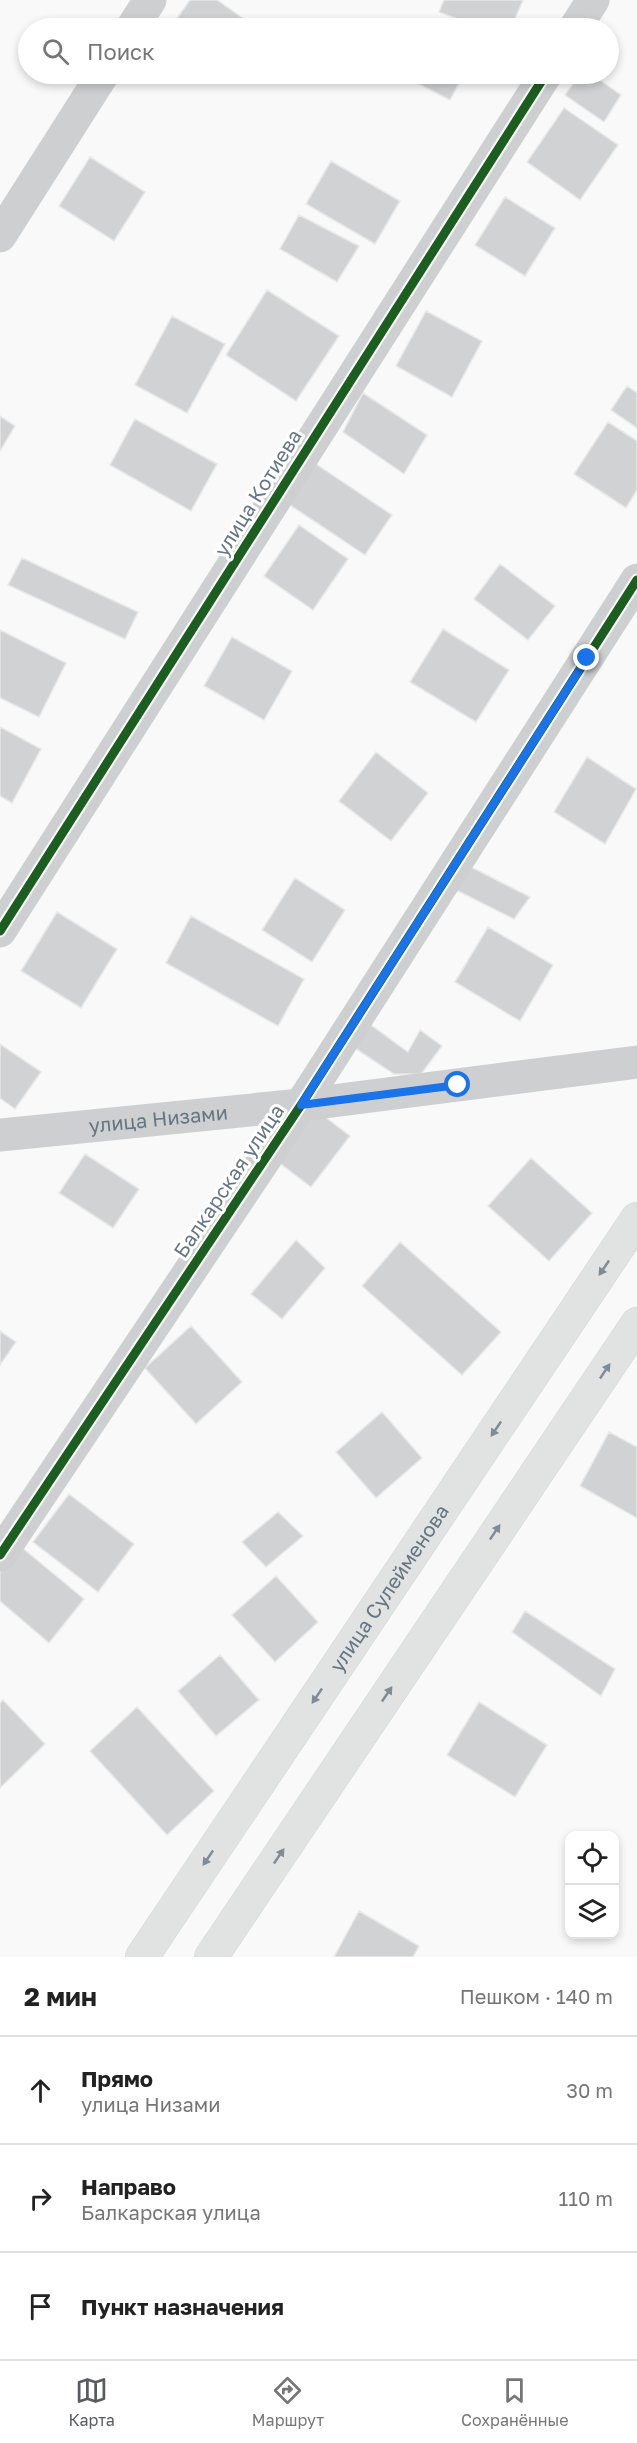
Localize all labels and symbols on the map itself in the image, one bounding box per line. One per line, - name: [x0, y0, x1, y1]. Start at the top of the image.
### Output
- street label: улица Котиева: [209, 425, 306, 560]
- route end: [573, 644, 599, 670]
- route start: [444, 1071, 470, 1097]
- street label: улица Низами: [88, 1099, 229, 1137]
- street label: Балкарская улица: [168, 1099, 288, 1262]
- one-way arrow: [599, 1259, 610, 1276]
- one-way arrow: [599, 1363, 611, 1379]
- one-way arrow: [490, 1421, 502, 1437]
- street label: улица Сулейменова: [324, 1499, 453, 1676]
- one-way arrow: [490, 1524, 501, 1540]
- one-way arrow: [381, 1686, 392, 1702]
- one-way arrow: [312, 1688, 323, 1704]
- one-way arrow: [273, 1848, 284, 1864]
- one-way arrow: [203, 1850, 214, 1866]

